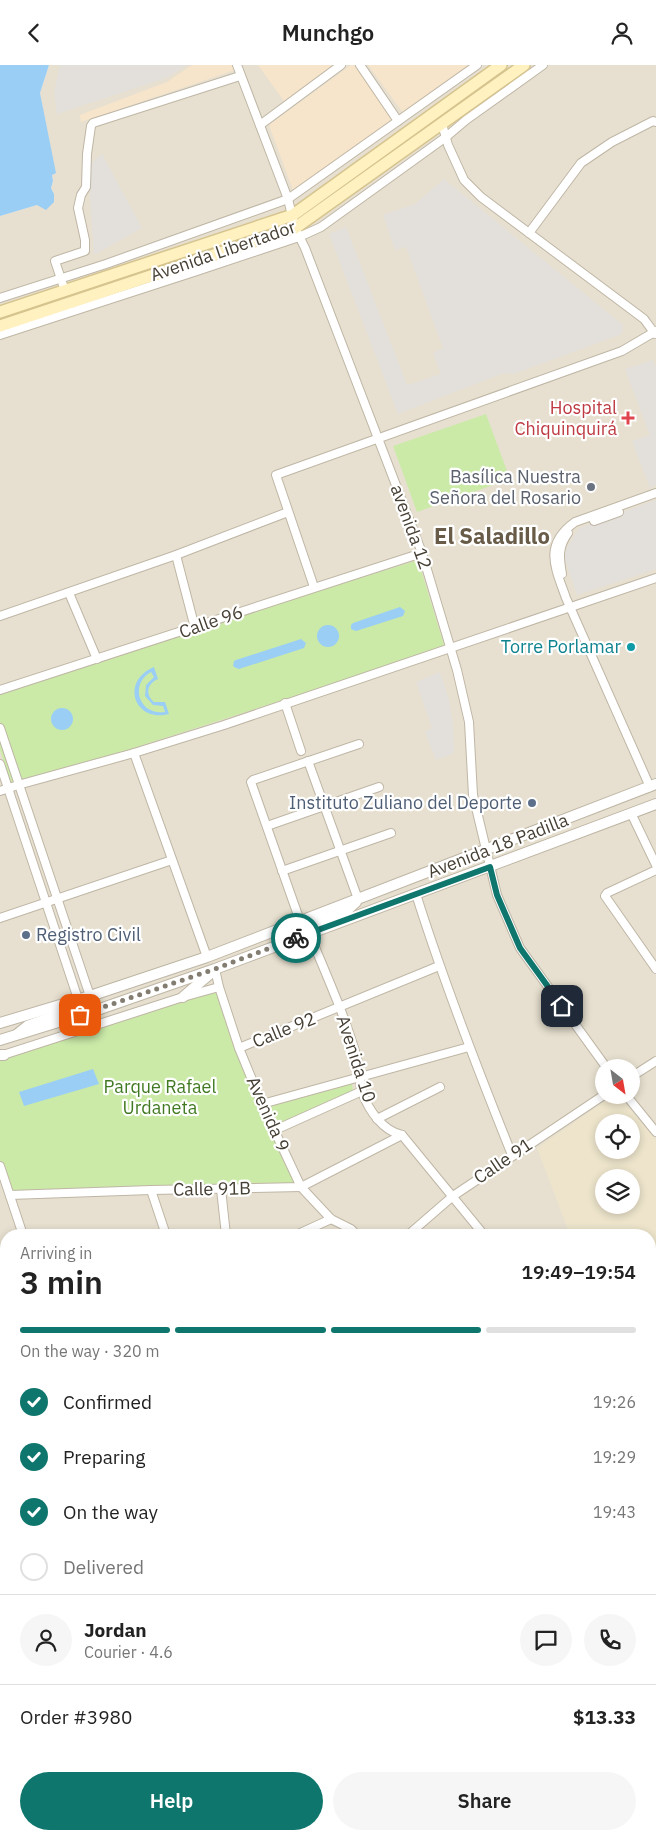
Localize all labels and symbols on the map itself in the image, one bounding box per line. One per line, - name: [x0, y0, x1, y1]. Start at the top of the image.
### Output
- street label: Avenida Libertador: [147, 215, 299, 286]
- place label: Hospital Chiquinquirá: [514, 396, 617, 440]
- marker: Hospital Chiquinquirá: [621, 411, 635, 425]
- place label: Basílica Nuestra Señora del Rosario: [430, 465, 581, 509]
- street label: avenida 12: [385, 481, 437, 572]
- marker: Basílica Nuestra Señora del Rosario: [585, 481, 597, 493]
- district label: El Saladillo: [434, 521, 550, 550]
- street label: Calle 96: [176, 600, 246, 643]
- place label: Torre Porlamar: [501, 635, 621, 658]
- marker: Torre Porlamar: [625, 641, 637, 653]
- place label: Instituto Zuliano del Deporte: [289, 791, 522, 814]
- marker: Instituto Zuliano del Deporte: [526, 797, 538, 809]
- street label: Avenida 18 Padilla: [424, 808, 572, 883]
- courier: [271, 913, 321, 963]
- place label: Registro Civil: [36, 923, 141, 946]
- marker: Registro Civil: [20, 929, 32, 941]
- pin: [541, 985, 583, 1027]
- pin: [59, 994, 101, 1036]
- street label: Calle 92: [249, 1006, 319, 1053]
- street label: Avenida 10: [332, 1012, 381, 1105]
- north arrow: [595, 1059, 640, 1104]
- street label: Avenida 9: [242, 1073, 295, 1155]
- park label: Parque Rafael Urdaneta: [104, 1075, 217, 1119]
- street label: Calle 91: [469, 1133, 537, 1189]
- street label: Calle 91B: [173, 1176, 251, 1201]

